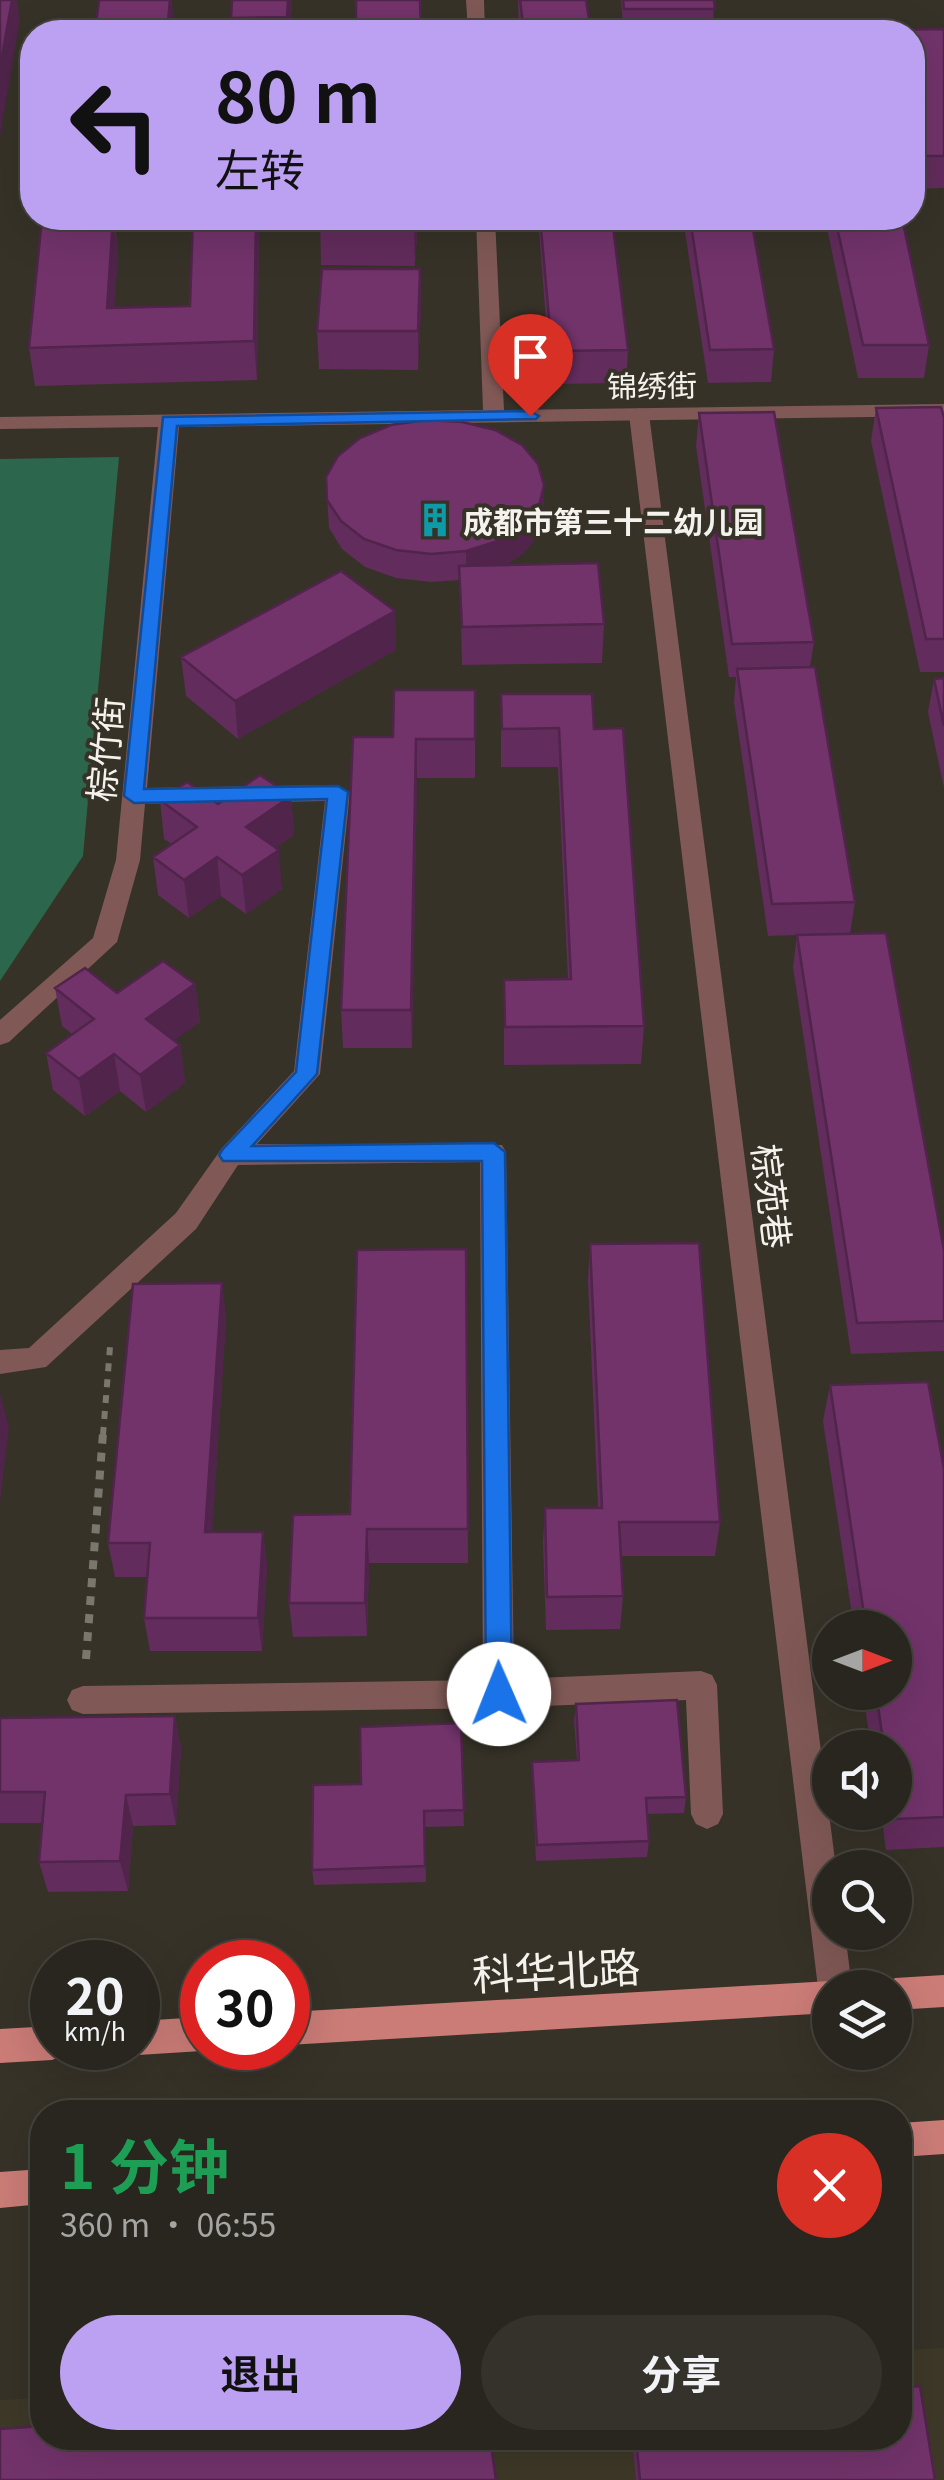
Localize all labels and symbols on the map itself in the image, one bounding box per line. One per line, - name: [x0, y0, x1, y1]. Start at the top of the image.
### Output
- pin: [488, 314, 573, 417]
- street label: 锦绣街: [607, 361, 697, 407]
- place label: 成都市第三十二幼儿园: [463, 498, 763, 542]
- building icon: 成都市第三十二幼儿园: [416, 501, 454, 539]
- street label: 棕竹街: [73, 694, 133, 804]
- street label: 棕苑巷: [742, 1141, 806, 1251]
- north arrow: [812, 1610, 912, 1710]
- position arrow: [447, 1642, 551, 1746]
- street label: 科华北路: [471, 1933, 641, 2003]
- speed limit sign: 30: [180, 1940, 310, 2070]

